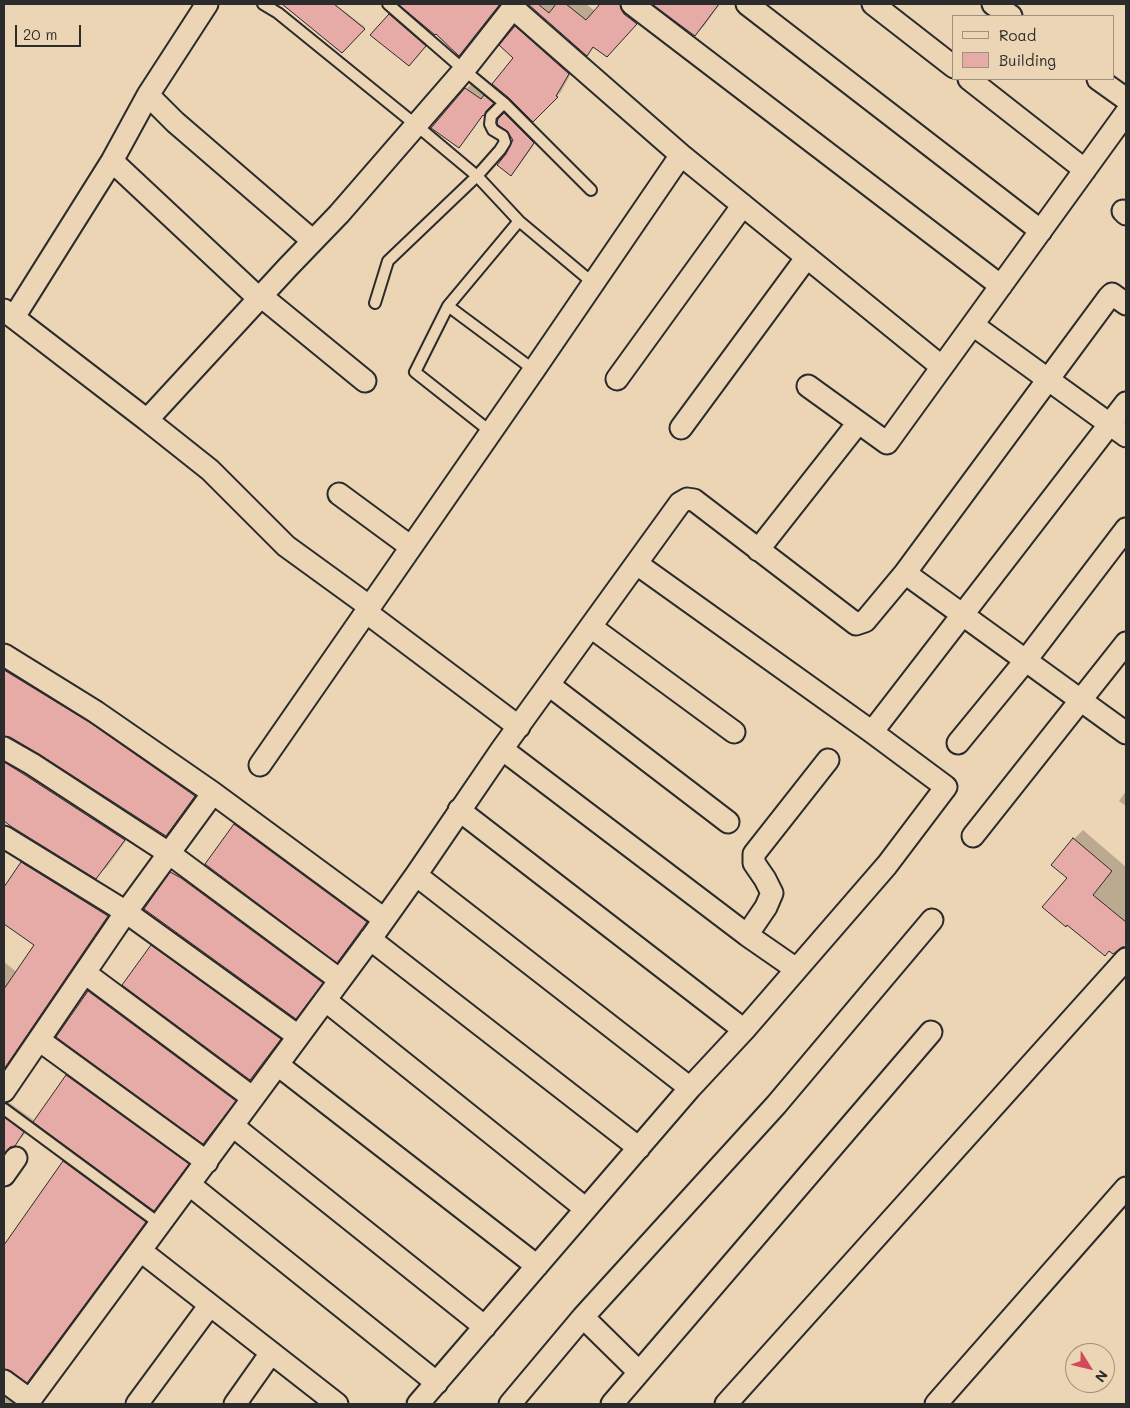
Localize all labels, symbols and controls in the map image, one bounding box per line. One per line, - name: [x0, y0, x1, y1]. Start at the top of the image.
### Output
- scale bar: [18, 15, 84, 47]
- legend: [952, 15, 1115, 80]
- text: 20 m: [23, 24, 57, 44]
- text: Road: [999, 25, 1036, 45]
- text: Building: [999, 50, 1056, 70]
- north arrow: [1065, 1343, 1115, 1393]
- text: N: [1091, 1367, 1113, 1386]

